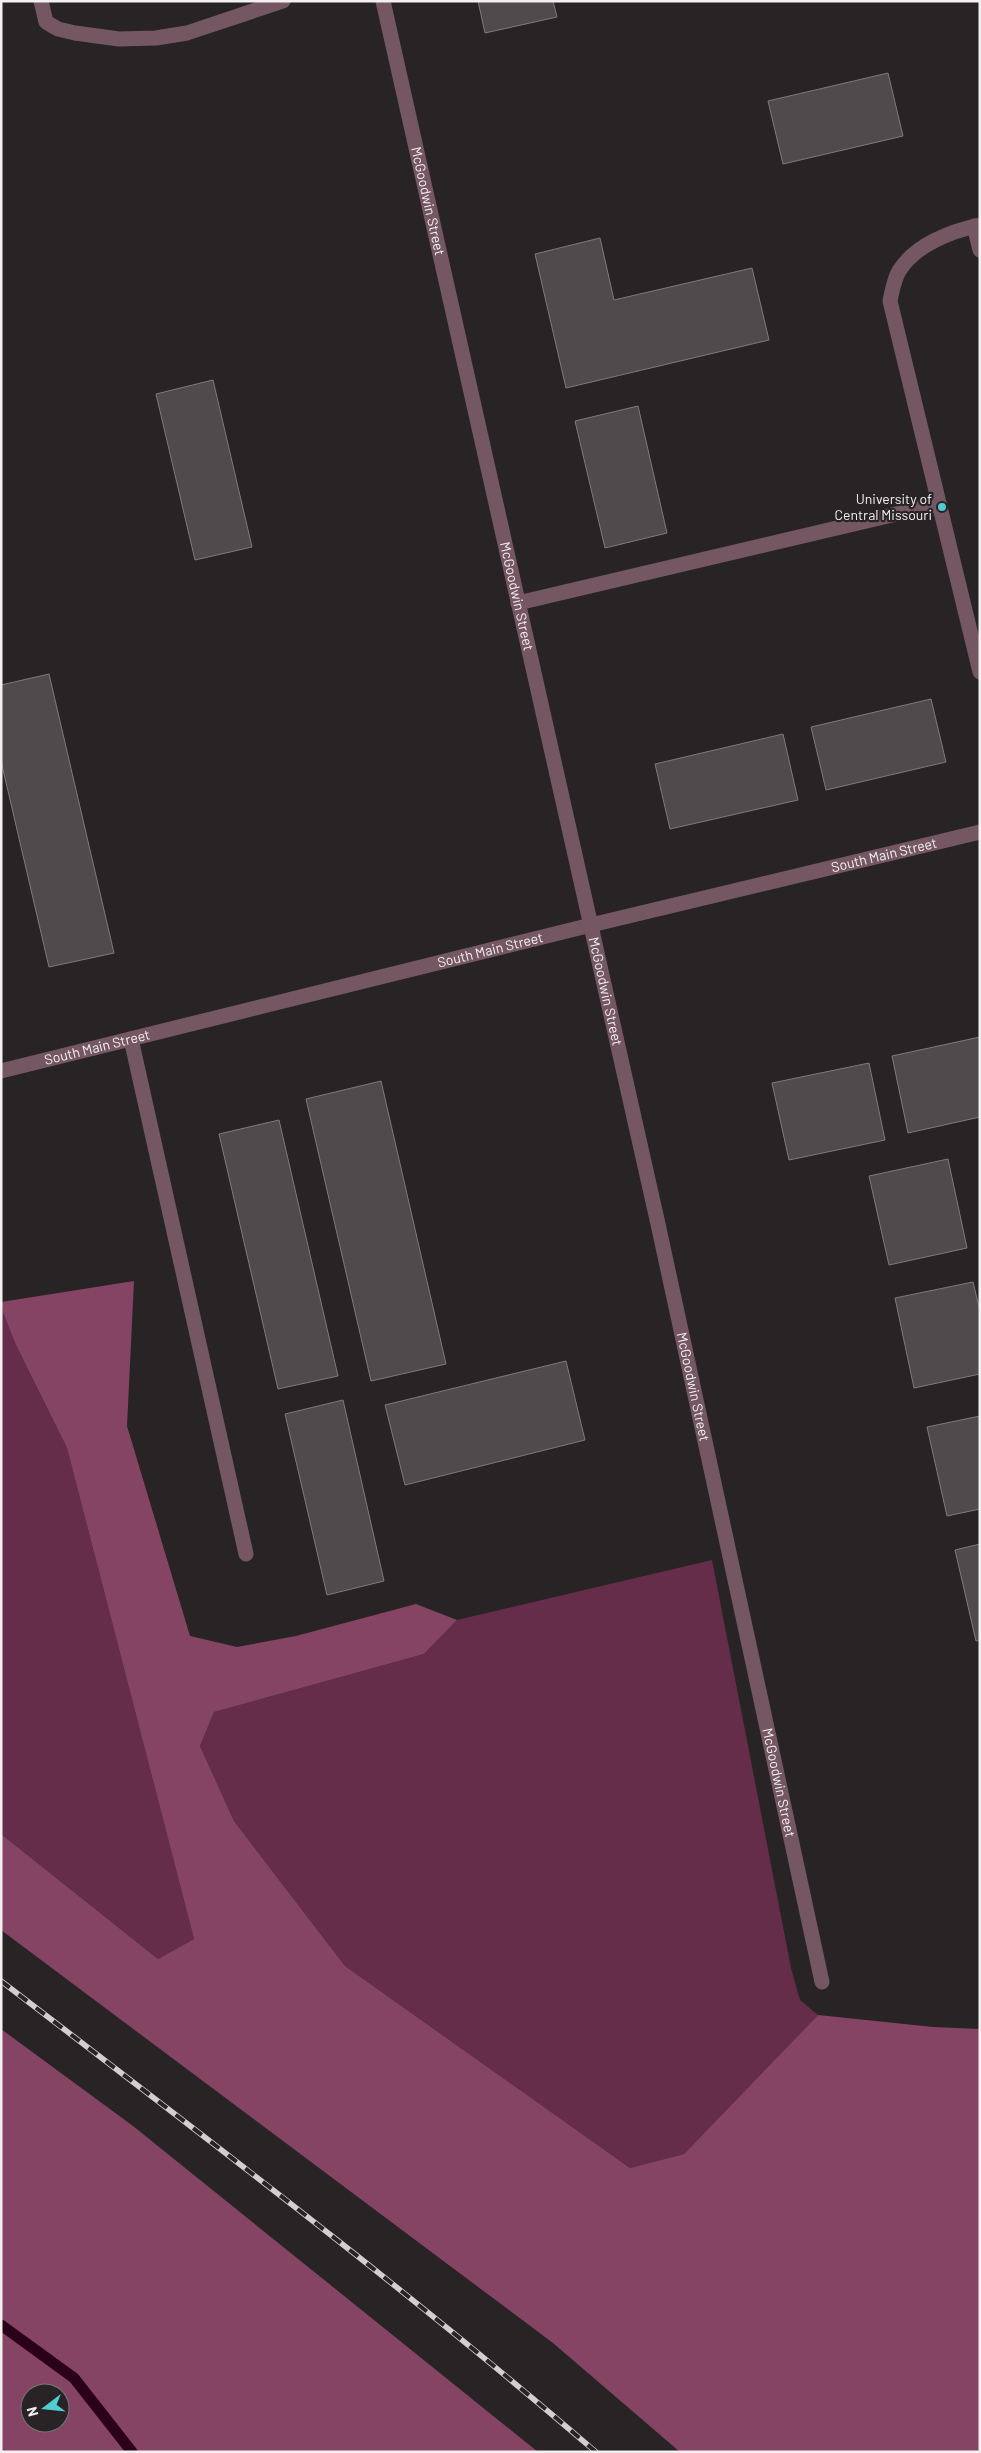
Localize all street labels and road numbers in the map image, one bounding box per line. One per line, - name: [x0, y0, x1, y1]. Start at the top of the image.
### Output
- street label: McGoodwin Street: [408, 145, 449, 257]
- street label: McGoodwin Street: [497, 540, 538, 652]
- street label: South Main Street: [829, 834, 938, 875]
- street label: South Main Street: [436, 928, 545, 971]
- street label: McGoodwin Street: [586, 935, 627, 1047]
- street label: South Main Street: [42, 1025, 152, 1068]
- street label: McGoodwin Street: [674, 1330, 714, 1443]
- street label: McGoodwin Street: [759, 1726, 799, 1839]

